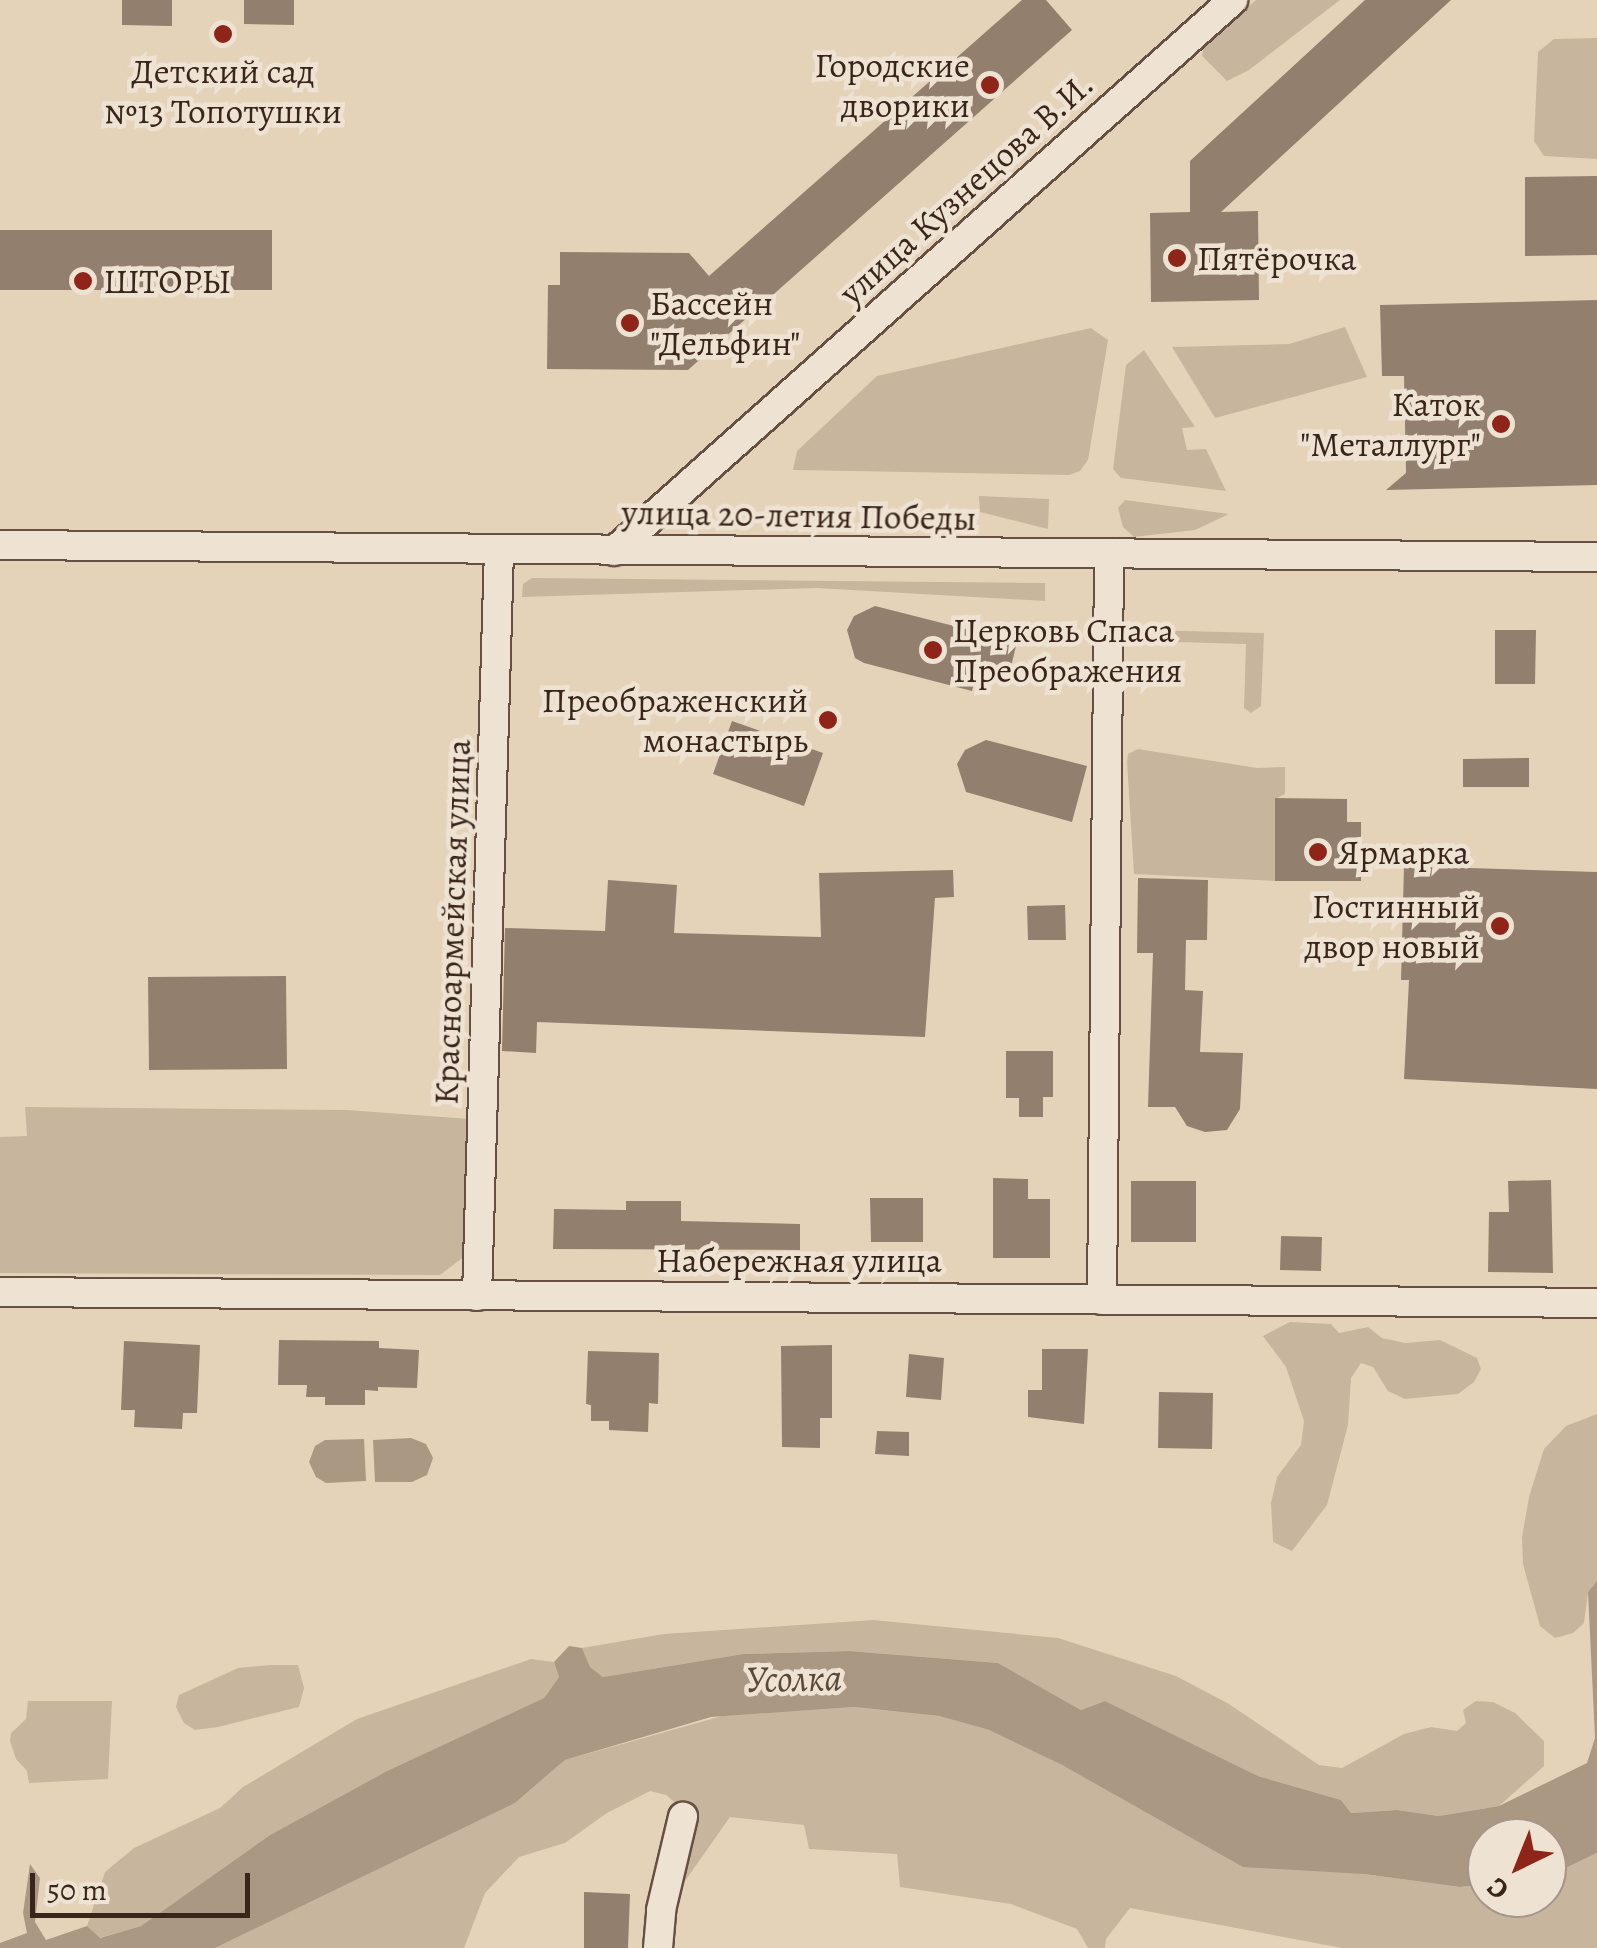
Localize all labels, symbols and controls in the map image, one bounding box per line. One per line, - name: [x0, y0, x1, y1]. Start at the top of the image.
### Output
- marker: Детский сад №13 Топотушки: [212, 23, 234, 45]
- place label: Городские дворики: [814, 44, 970, 126]
- place label: Детский сад №13 Топотушки: [104, 50, 342, 132]
- street label: улица Кузнецова В.И.: [830, 63, 1102, 313]
- marker: Городские дворики: [979, 74, 1001, 96]
- place label: Пятёрочка: [1197, 237, 1357, 279]
- marker: Пятёрочка: [1166, 247, 1188, 269]
- place label: ШТОРЫ: [103, 260, 231, 302]
- marker: ШТОРЫ: [72, 270, 94, 292]
- place label: Бассейн "Дельфин": [650, 282, 801, 364]
- marker: Бассейн "Дельфин": [619, 312, 641, 334]
- place label: Каток "Металлург": [1300, 383, 1481, 465]
- marker: Каток "Металлург": [1490, 413, 1512, 435]
- street label: улица 20-летия Победы: [621, 491, 977, 539]
- place label: Церковь Спаса Преображения: [953, 609, 1182, 691]
- marker: Церковь Спаса Преображения: [922, 639, 944, 661]
- place label: Преображенский монастырь: [542, 679, 808, 761]
- marker: Преображенский монастырь: [817, 709, 839, 731]
- street label: Красноармейская улица: [425, 738, 479, 1106]
- place label: Ярмарка: [1338, 831, 1469, 873]
- marker: Ярмарка: [1307, 841, 1329, 863]
- place label: Гостинный двор новый: [1305, 885, 1480, 967]
- marker: Гостинный двор новый: [1489, 915, 1511, 937]
- street label: Набережная улица: [656, 1239, 942, 1281]
- water label: Усолка: [745, 1655, 843, 1703]
- north arrow: [1467, 1818, 1567, 1918]
- scale bar: [35, 1853, 255, 1915]
- text: С: [1479, 1869, 1517, 1908]
- text: 50 m: [47, 1870, 107, 1910]

